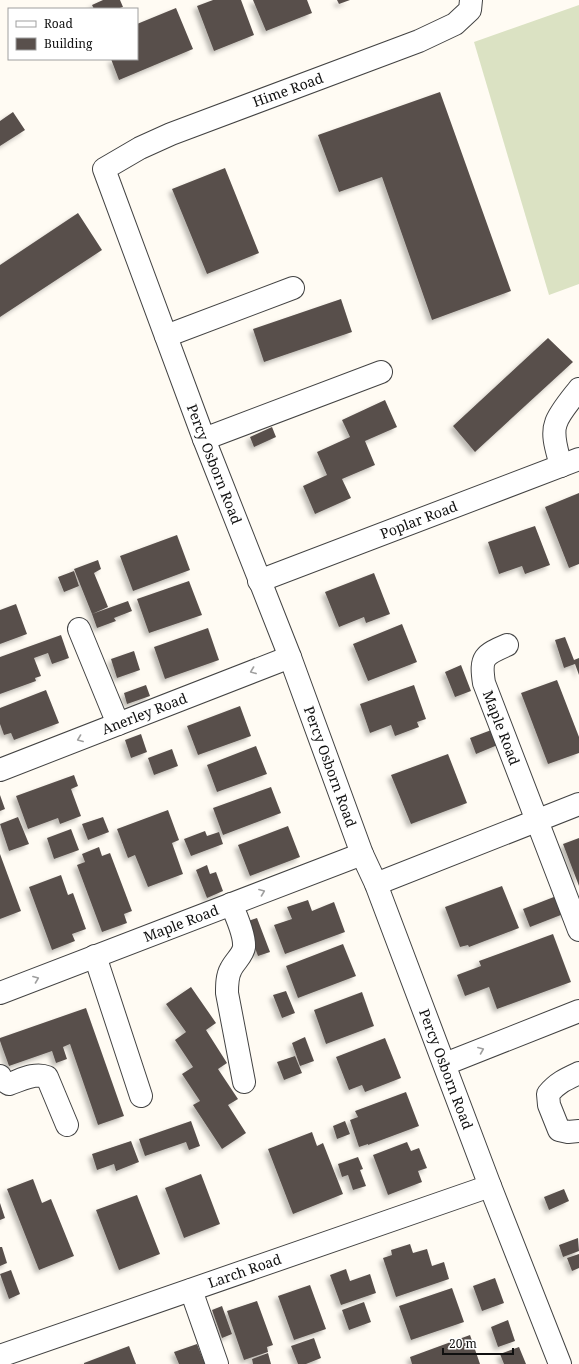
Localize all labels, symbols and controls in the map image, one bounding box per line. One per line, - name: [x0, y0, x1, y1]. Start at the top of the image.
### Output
- legend: [8, 8, 138, 60]
- text: Road: [44, 15, 74, 32]
- text: Building: [44, 35, 93, 52]
- street label: Hime Road: [250, 68, 326, 111]
- street label: Percy Osborn Road: [183, 401, 247, 527]
- street label: Poplar Road: [377, 496, 460, 543]
- one-way arrow: [250, 667, 257, 675]
- street label: Maple Road: [479, 687, 525, 768]
- street label: Anerley Road: [99, 688, 190, 738]
- street label: Percy Osborn Road: [300, 703, 361, 830]
- one-way arrow: [77, 735, 84, 743]
- one-way arrow: [259, 889, 266, 897]
- street label: Maple Road: [141, 900, 222, 946]
- one-way arrow: [33, 976, 40, 984]
- street label: Percy Osborn Road: [415, 1006, 478, 1132]
- one-way arrow: [477, 1046, 484, 1054]
- street label: Larch Road: [205, 1249, 284, 1292]
- scale bar: [443, 1330, 513, 1356]
- text: 20 m: [449, 1335, 477, 1352]

